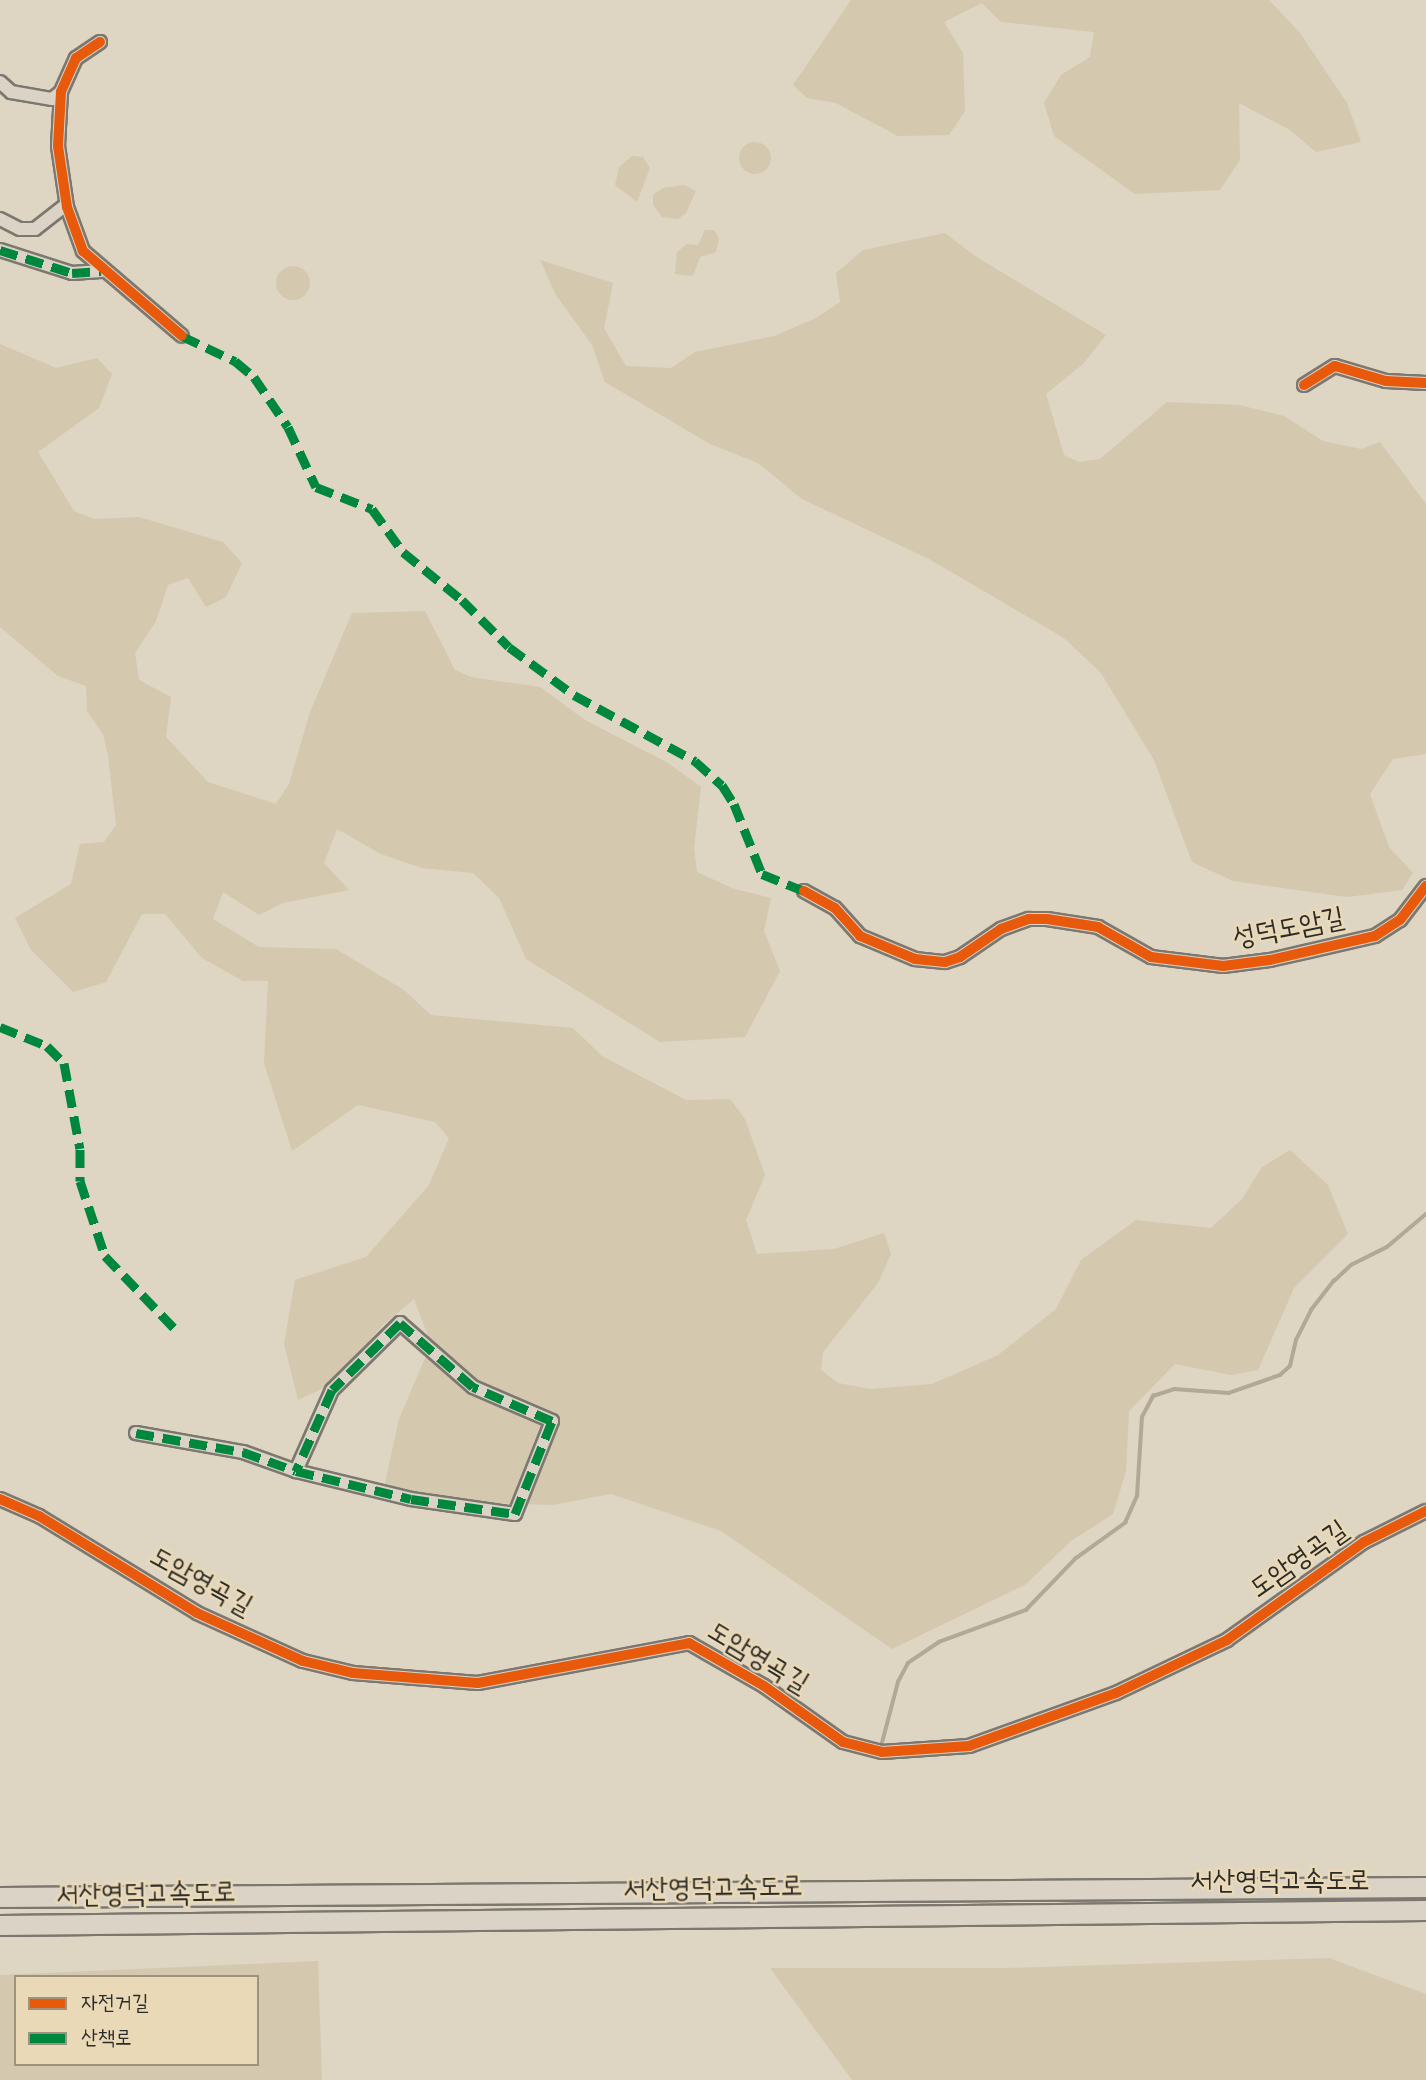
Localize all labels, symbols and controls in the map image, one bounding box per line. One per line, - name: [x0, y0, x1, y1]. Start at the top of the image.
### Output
- street label: 성덕도암길: [1231, 903, 1347, 957]
- street label: 도암영곡길: [1244, 1515, 1356, 1607]
- street label: 도암영곡길: [143, 1541, 257, 1625]
- street label: 도암영곡길: [700, 1616, 814, 1702]
- street label: 서산영덕고속도로: [1190, 1866, 1370, 1900]
- street label: 서산영덕고속도로: [623, 1872, 803, 1908]
- street label: 서산영덕고속도로: [56, 1878, 236, 1914]
- legend: [14, 1975, 259, 2066]
- text: 자전거길: [81, 1989, 149, 2019]
- text: 산책로: [81, 2024, 132, 2054]

